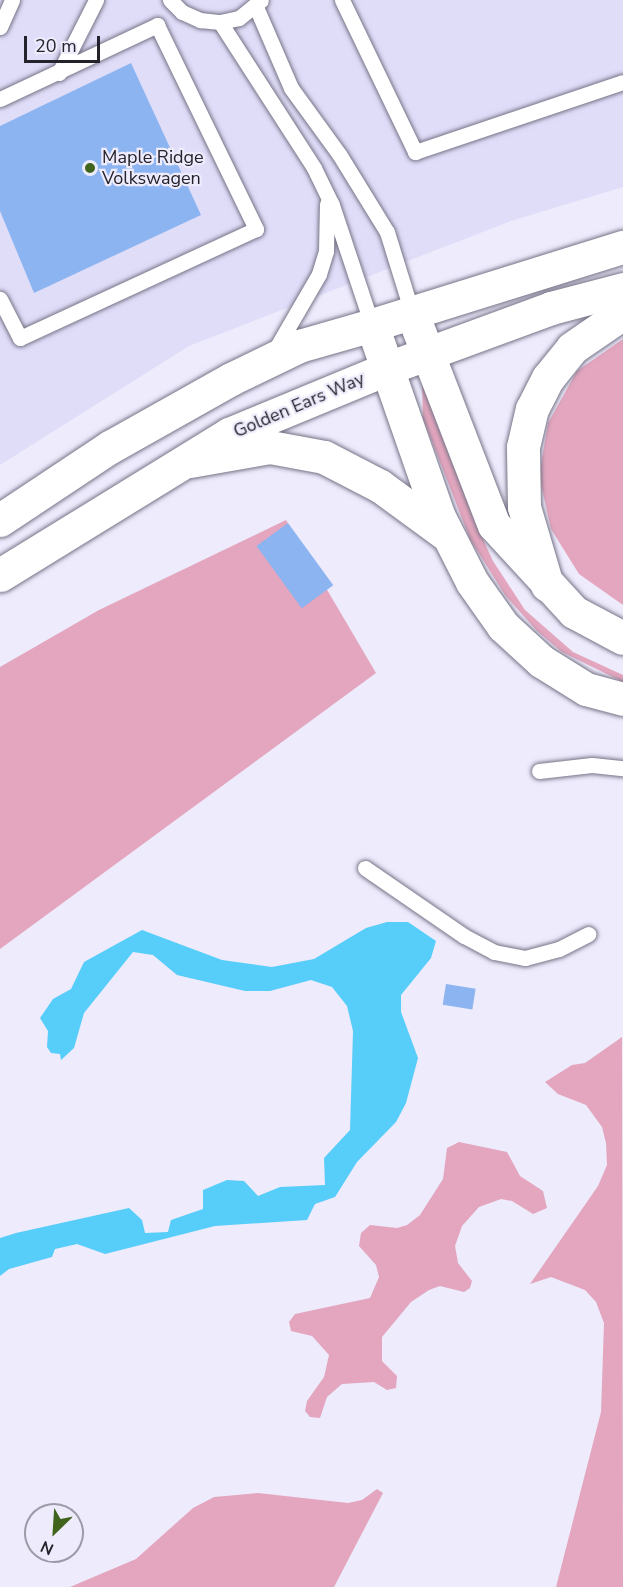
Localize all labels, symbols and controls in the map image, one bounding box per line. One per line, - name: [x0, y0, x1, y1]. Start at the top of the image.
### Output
- scale bar: [27, 24, 104, 62]
- text: 20 m: [35, 34, 77, 58]
- place label: Maple Ridge Volkswagen: [102, 147, 204, 190]
- marker: Maple Ridge Volkswagen: [83, 161, 97, 175]
- street label: Golden Ears Way: [230, 368, 368, 442]
- north arrow: [24, 1503, 84, 1563]
- text: N: [37, 1535, 57, 1560]

